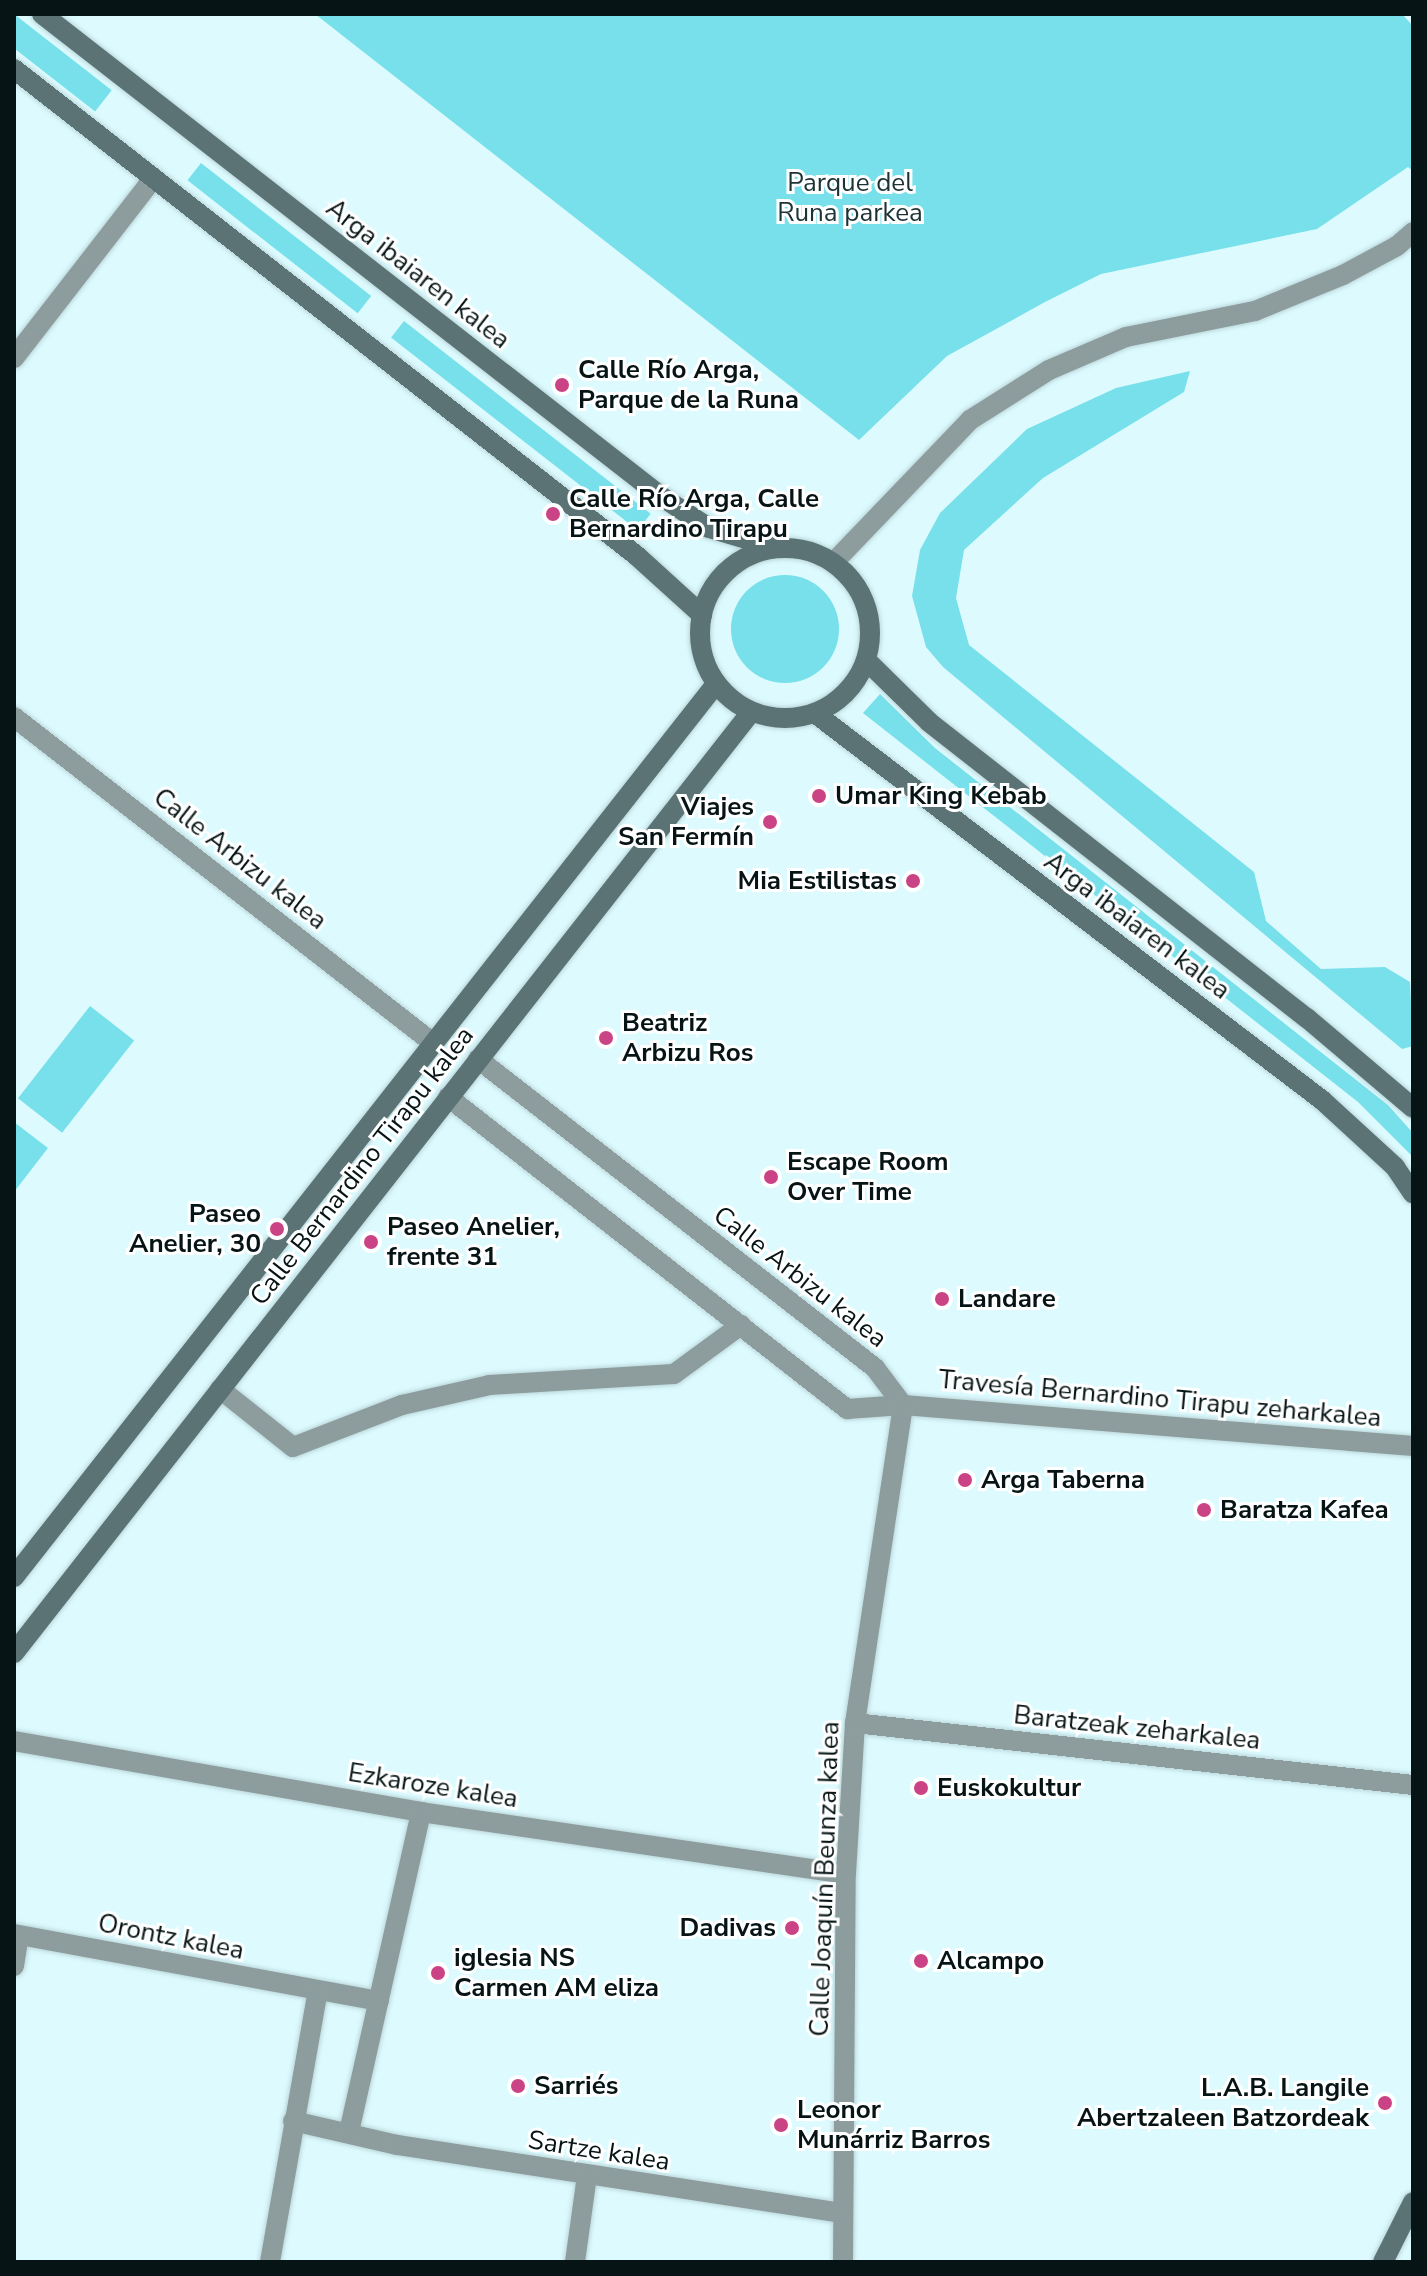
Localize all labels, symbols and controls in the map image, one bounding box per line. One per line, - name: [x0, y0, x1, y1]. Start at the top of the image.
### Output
- park label: Parque del Runa parkea: [777, 167, 923, 228]
- street label: Arga ibaiaren kalea: [320, 192, 516, 356]
- place label: Calle Río Arga, Parque de la Runa: [578, 354, 799, 416]
- marker: Calle Río Arga, Parque de la Runa: [553, 376, 571, 394]
- place label: Calle Río Arga, Calle Bernardino Tirapu: [569, 483, 819, 544]
- marker: Calle Río Arga, Calle Bernardino Tirapu: [544, 505, 562, 523]
- place label: Umar King Kebab: [835, 780, 1047, 812]
- street label: Calle Arbizu kalea: [147, 782, 333, 936]
- marker: Umar King Kebab: [810, 787, 828, 805]
- place label: Viajes San Fermín: [618, 791, 754, 852]
- marker: Viajes San Fermín: [761, 813, 779, 831]
- street label: Arga ibaiaren kalea: [1038, 846, 1236, 1006]
- place label: Mia Estilistas: [738, 865, 897, 897]
- marker: Mia Estilistas: [904, 872, 922, 890]
- place label: Beatriz Arbizu Ros: [622, 1007, 753, 1068]
- street label: Calle Bernardino Tirapu kalea: [243, 1020, 481, 1312]
- marker: Beatriz Arbizu Ros: [597, 1029, 615, 1047]
- place label: Escape Room Over Time: [787, 1146, 948, 1208]
- marker: Escape Room Over Time: [762, 1168, 780, 1186]
- place label: Paseo Anelier, 30: [129, 1198, 261, 1260]
- street label: Calle Arbizu kalea: [707, 1200, 893, 1354]
- place label: Paseo Anelier, frente 31: [387, 1211, 560, 1272]
- marker: Paseo Anelier, 30: [268, 1220, 286, 1238]
- marker: Paseo Anelier, frente 31: [362, 1233, 380, 1251]
- place label: Landare: [958, 1283, 1056, 1315]
- marker: Landare: [933, 1290, 951, 1308]
- street label: Travesía Bernardino Tirapu zeharkalea: [937, 1364, 1383, 1434]
- place label: Arga Taberna: [981, 1464, 1145, 1496]
- marker: Arga Taberna: [956, 1471, 974, 1489]
- place label: Baratza Kafea: [1220, 1494, 1389, 1526]
- marker: Baratza Kafea: [1195, 1501, 1213, 1519]
- street label: Baratzeak zeharkalea: [1012, 1700, 1262, 1756]
- street label: Calle Joaquín Beunza kalea: [804, 1721, 846, 2037]
- street label: Ezkaroze kalea: [346, 1757, 520, 1815]
- place label: Euskokultur: [937, 1772, 1081, 1804]
- marker: Euskokultur: [912, 1779, 930, 1797]
- street label: Orontz kalea: [95, 1908, 247, 1966]
- place label: Dadivas: [679, 1912, 776, 1944]
- marker: Dadivas: [783, 1919, 801, 1937]
- place label: iglesia NS Carmen AM eliza: [454, 1942, 659, 2004]
- place label: Alcampo: [937, 1945, 1044, 1977]
- marker: Alcampo: [912, 1952, 930, 1970]
- marker: iglesia NS Carmen AM eliza: [429, 1964, 447, 1982]
- place label: Sarriés: [534, 2070, 618, 2102]
- place label: L.A.B. Langile Abertzaleen Batzordeak: [1077, 2072, 1369, 2134]
- marker: Sarriés: [509, 2077, 527, 2095]
- place label: Leonor Munárriz Barros: [797, 2094, 990, 2156]
- marker: L.A.B. Langile Abertzaleen Batzordeak: [1376, 2094, 1394, 2112]
- marker: Leonor Munárriz Barros: [772, 2116, 790, 2134]
- street label: Sartze kalea: [526, 2124, 672, 2178]

